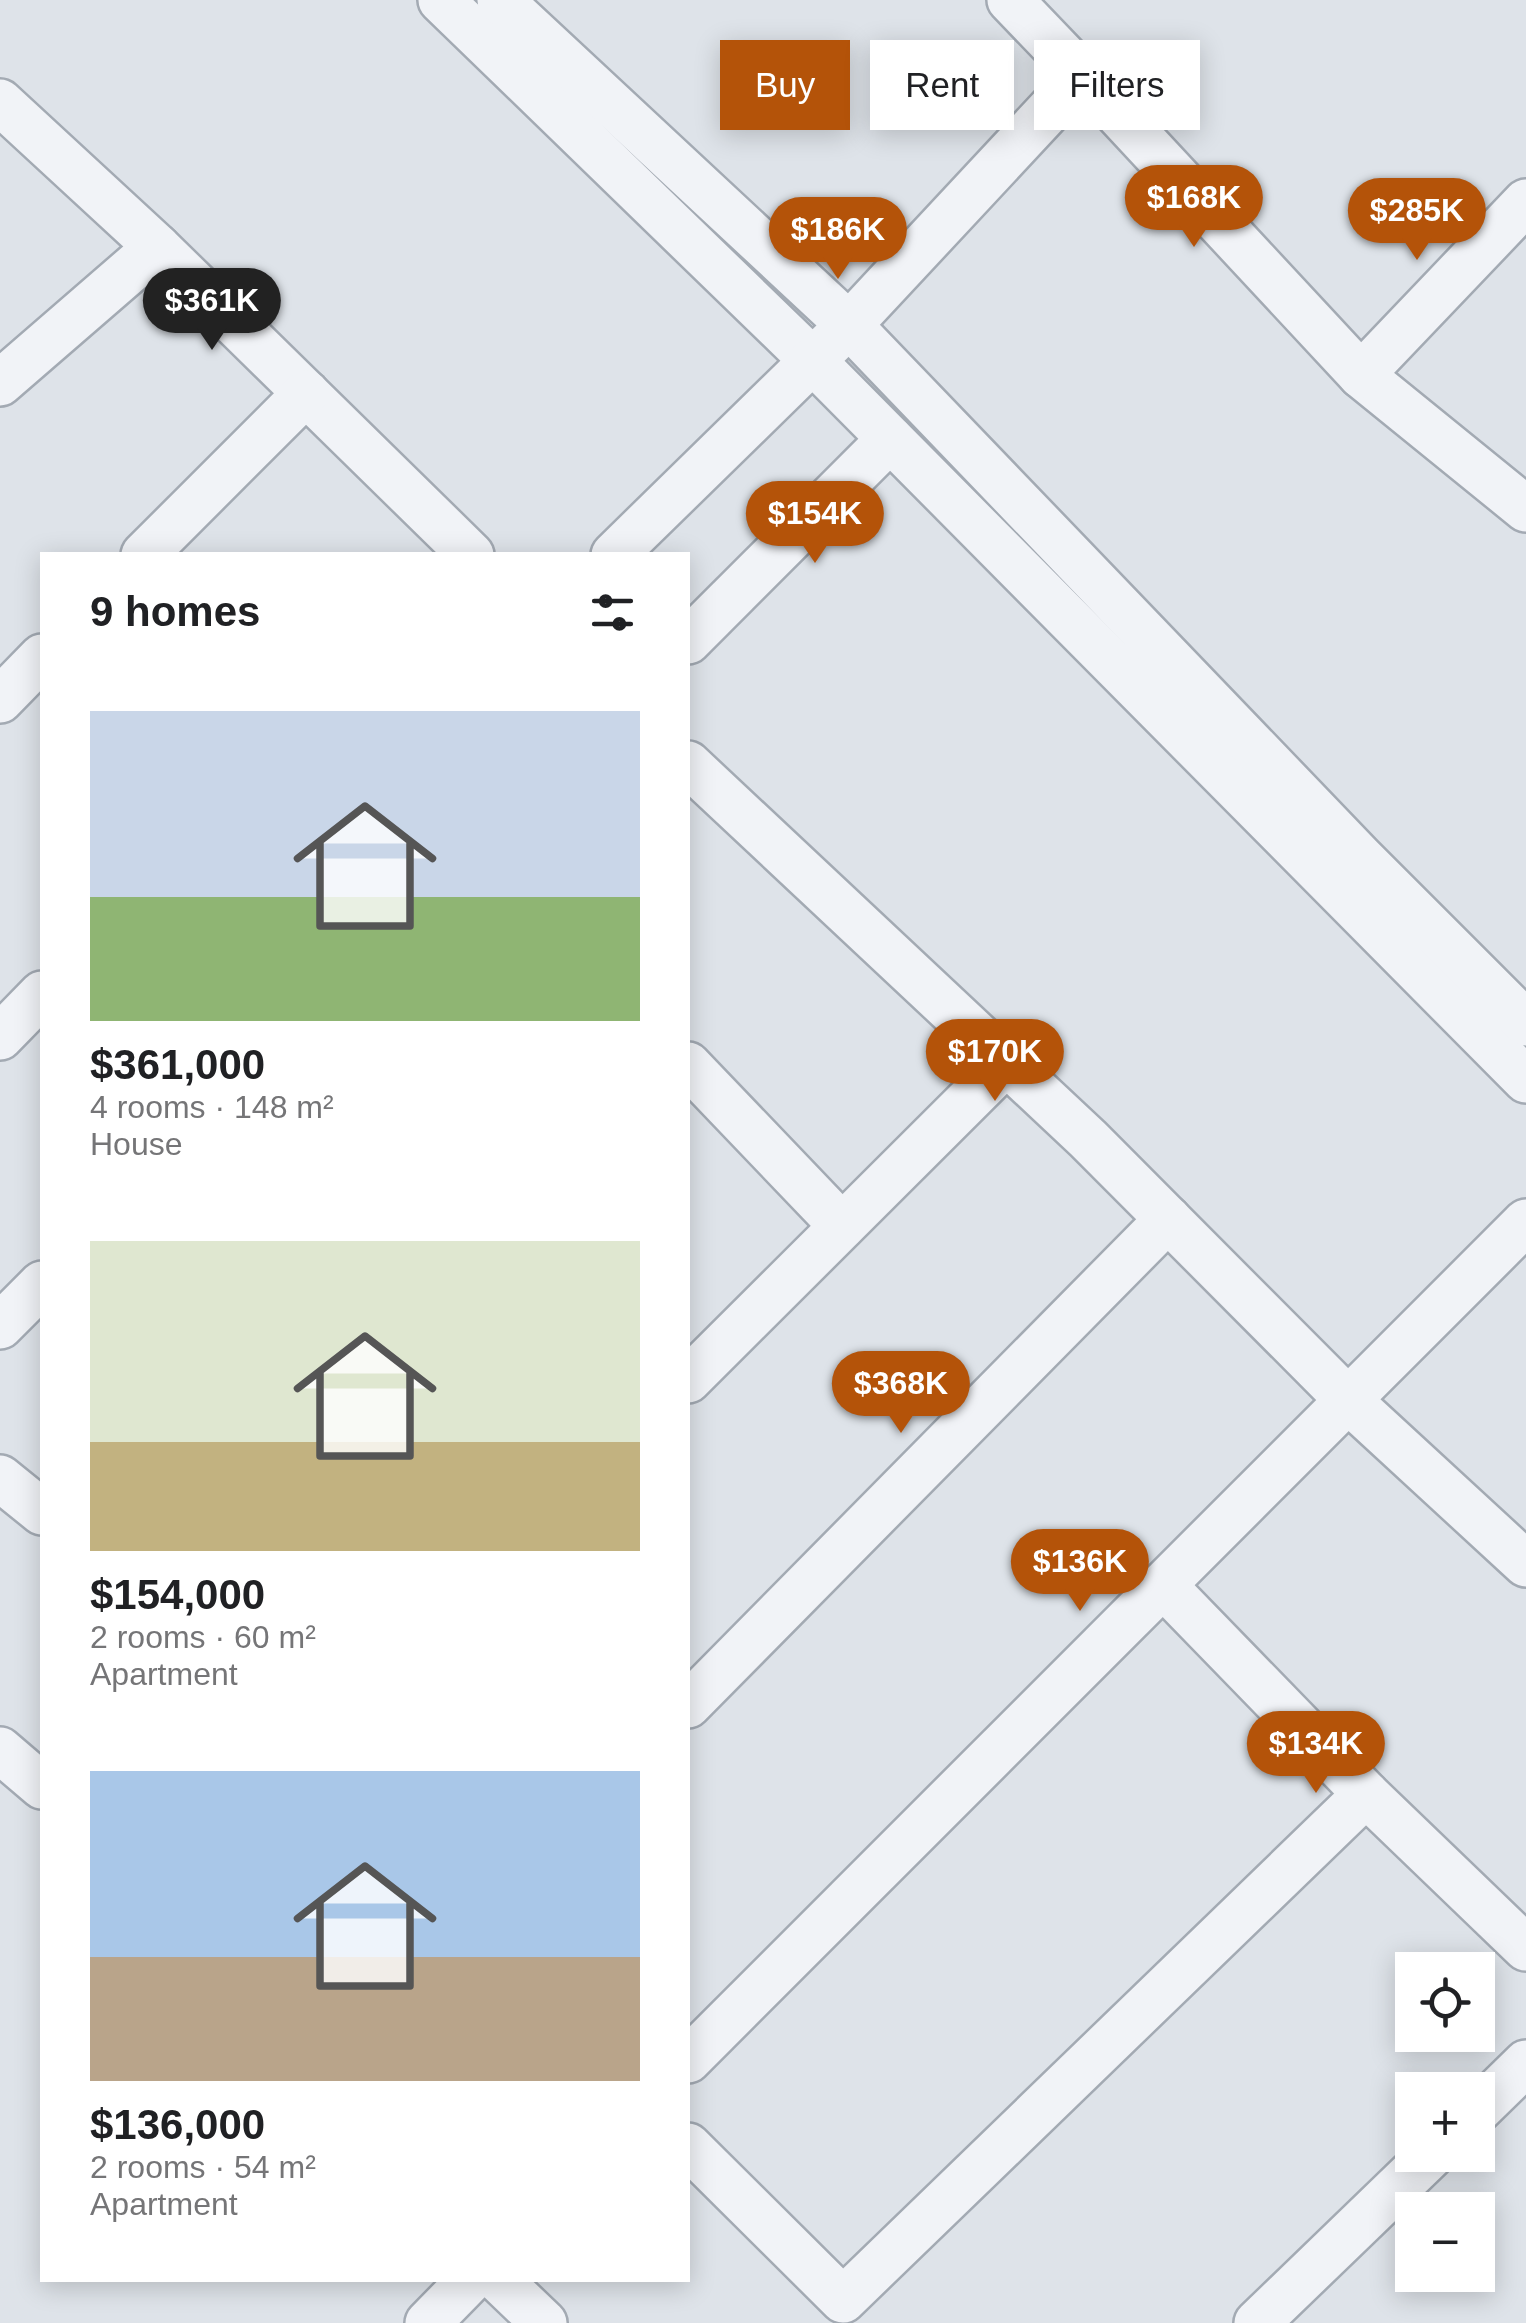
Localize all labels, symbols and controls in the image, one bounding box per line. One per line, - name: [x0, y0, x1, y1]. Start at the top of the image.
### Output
- chip: Buy: [720, 40, 850, 130]
- chip: Rent: [870, 40, 1014, 130]
- chip: Filters: [1034, 40, 1200, 130]
- pin: $168K: [1124, 165, 1264, 250]
- pin: $285K: [1347, 178, 1487, 263]
- text: $168K: [1147, 179, 1241, 215]
- text: $285K: [1370, 192, 1464, 228]
- pin: $186K: [768, 197, 908, 282]
- text: $186K: [791, 211, 885, 247]
- pin: $361K: [142, 268, 282, 353]
- text: $361K: [165, 282, 259, 318]
- pin: $154K: [745, 481, 885, 566]
- text: $154K: [768, 495, 862, 531]
- icon: filters: [585, 585, 640, 640]
- text: 9 homes: [90, 588, 260, 635]
- icon: home: [275, 776, 455, 956]
- pin: $170K: [925, 1019, 1065, 1104]
- text: $170K: [948, 1033, 1042, 1069]
- text: $361,000: [90, 1041, 265, 1088]
- text: 4 rooms · 148 m²: [90, 1089, 334, 1125]
- text: House: [90, 1126, 183, 1162]
- icon: home: [275, 1306, 455, 1486]
- pin: $368K: [831, 1351, 971, 1436]
- text: $368K: [854, 1365, 948, 1401]
- pin: $136K: [1010, 1529, 1150, 1614]
- text: $136K: [1033, 1543, 1127, 1579]
- text: $154,000: [90, 1571, 265, 1618]
- text: 2 rooms · 60 m²: [90, 1619, 316, 1655]
- text: Apartment: [90, 1656, 238, 1692]
- pin: $134K: [1246, 1711, 1386, 1796]
- text: $134K: [1269, 1725, 1363, 1761]
- icon: home: [275, 1836, 455, 2016]
- map controls: [1395, 1952, 1495, 2292]
- button: locate: [1395, 1952, 1495, 2052]
- button: +: [1395, 2072, 1495, 2172]
- text: $136,000: [90, 2101, 265, 2148]
- text: 2 rooms · 54 m²: [90, 2149, 316, 2185]
- text: Apartment: [90, 2186, 238, 2222]
- button: −: [1395, 2192, 1495, 2292]

